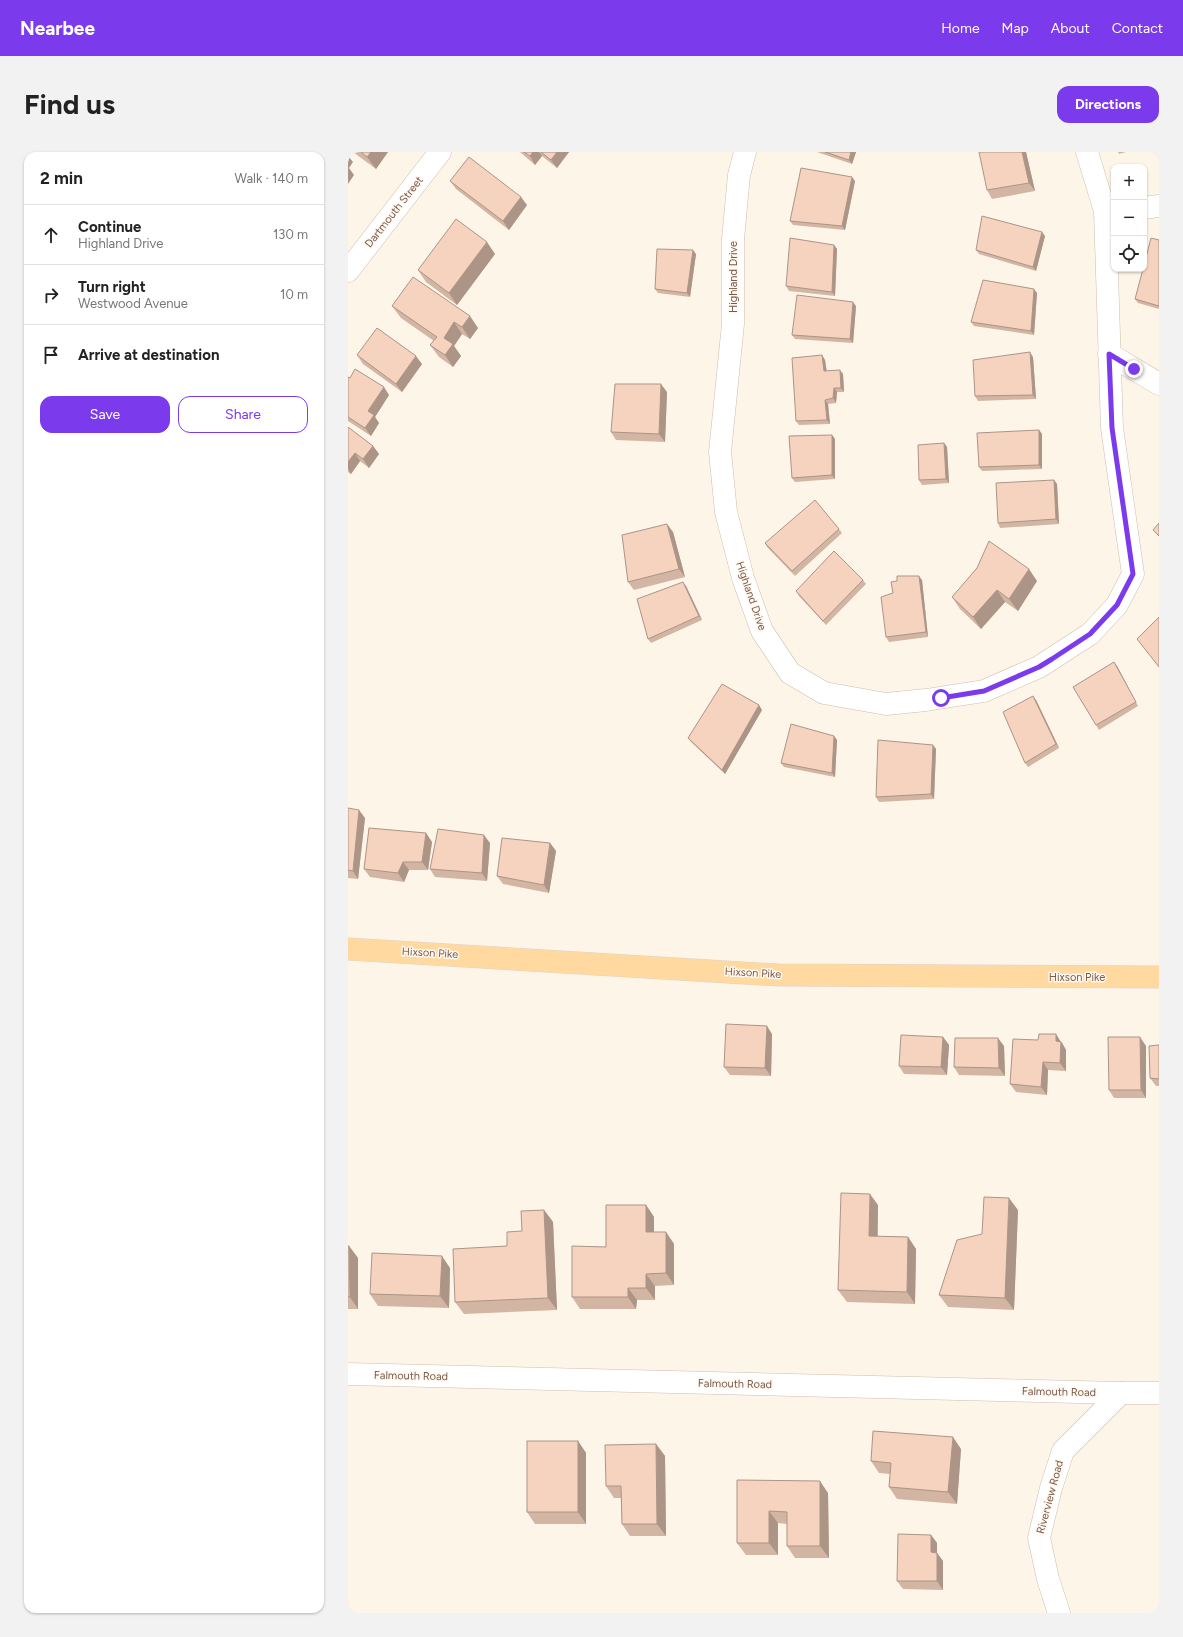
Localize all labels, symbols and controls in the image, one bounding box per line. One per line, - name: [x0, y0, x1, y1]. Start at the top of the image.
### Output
- text: Nearbee: [20, 17, 95, 40]
- text: Home: [941, 20, 980, 37]
- text: Map: [1002, 20, 1029, 37]
- text: About: [1051, 20, 1090, 37]
- text: Contact: [1112, 20, 1163, 37]
- button: Directions: [1057, 86, 1159, 123]
- text: Find us: [24, 87, 115, 121]
- map controls: [1111, 164, 1147, 272]
- button: +: [1111, 164, 1147, 200]
- text: 2 min: [40, 168, 83, 188]
- text: Walk · 140 m: [234, 171, 308, 186]
- street label: Dartmouth Street: [362, 174, 426, 250]
- button: −: [1111, 200, 1147, 236]
- text: Continue: [78, 218, 141, 236]
- icon: ahead: [40, 224, 62, 246]
- text: 130 m: [273, 227, 308, 242]
- text: Highland Drive: [78, 236, 163, 251]
- button: locate: [1111, 236, 1147, 272]
- street label: Highland Drive: [727, 241, 740, 313]
- text: Turn right: [78, 278, 146, 296]
- icon: right: [40, 284, 62, 306]
- text: 10 m: [280, 287, 308, 302]
- text: Westwood Avenue: [78, 296, 188, 311]
- icon: arrive: [40, 344, 62, 366]
- text: Arrive at destination: [78, 346, 219, 364]
- route end: [1125, 360, 1143, 378]
- button: Save: [40, 396, 170, 433]
- button: Share: [178, 396, 308, 433]
- street label: Highland Drive: [733, 560, 769, 632]
- route start: [932, 689, 950, 707]
- street label: Hixson Pike: [401, 945, 459, 961]
- street label: Hixson Pike: [724, 965, 782, 981]
- street label: Hixson Pike: [1049, 971, 1105, 984]
- street label: Falmouth Road: [374, 1369, 448, 1383]
- street label: Falmouth Road: [698, 1377, 772, 1391]
- street label: Falmouth Road: [1022, 1385, 1096, 1399]
- street label: Riverview Road: [1034, 1459, 1066, 1535]

